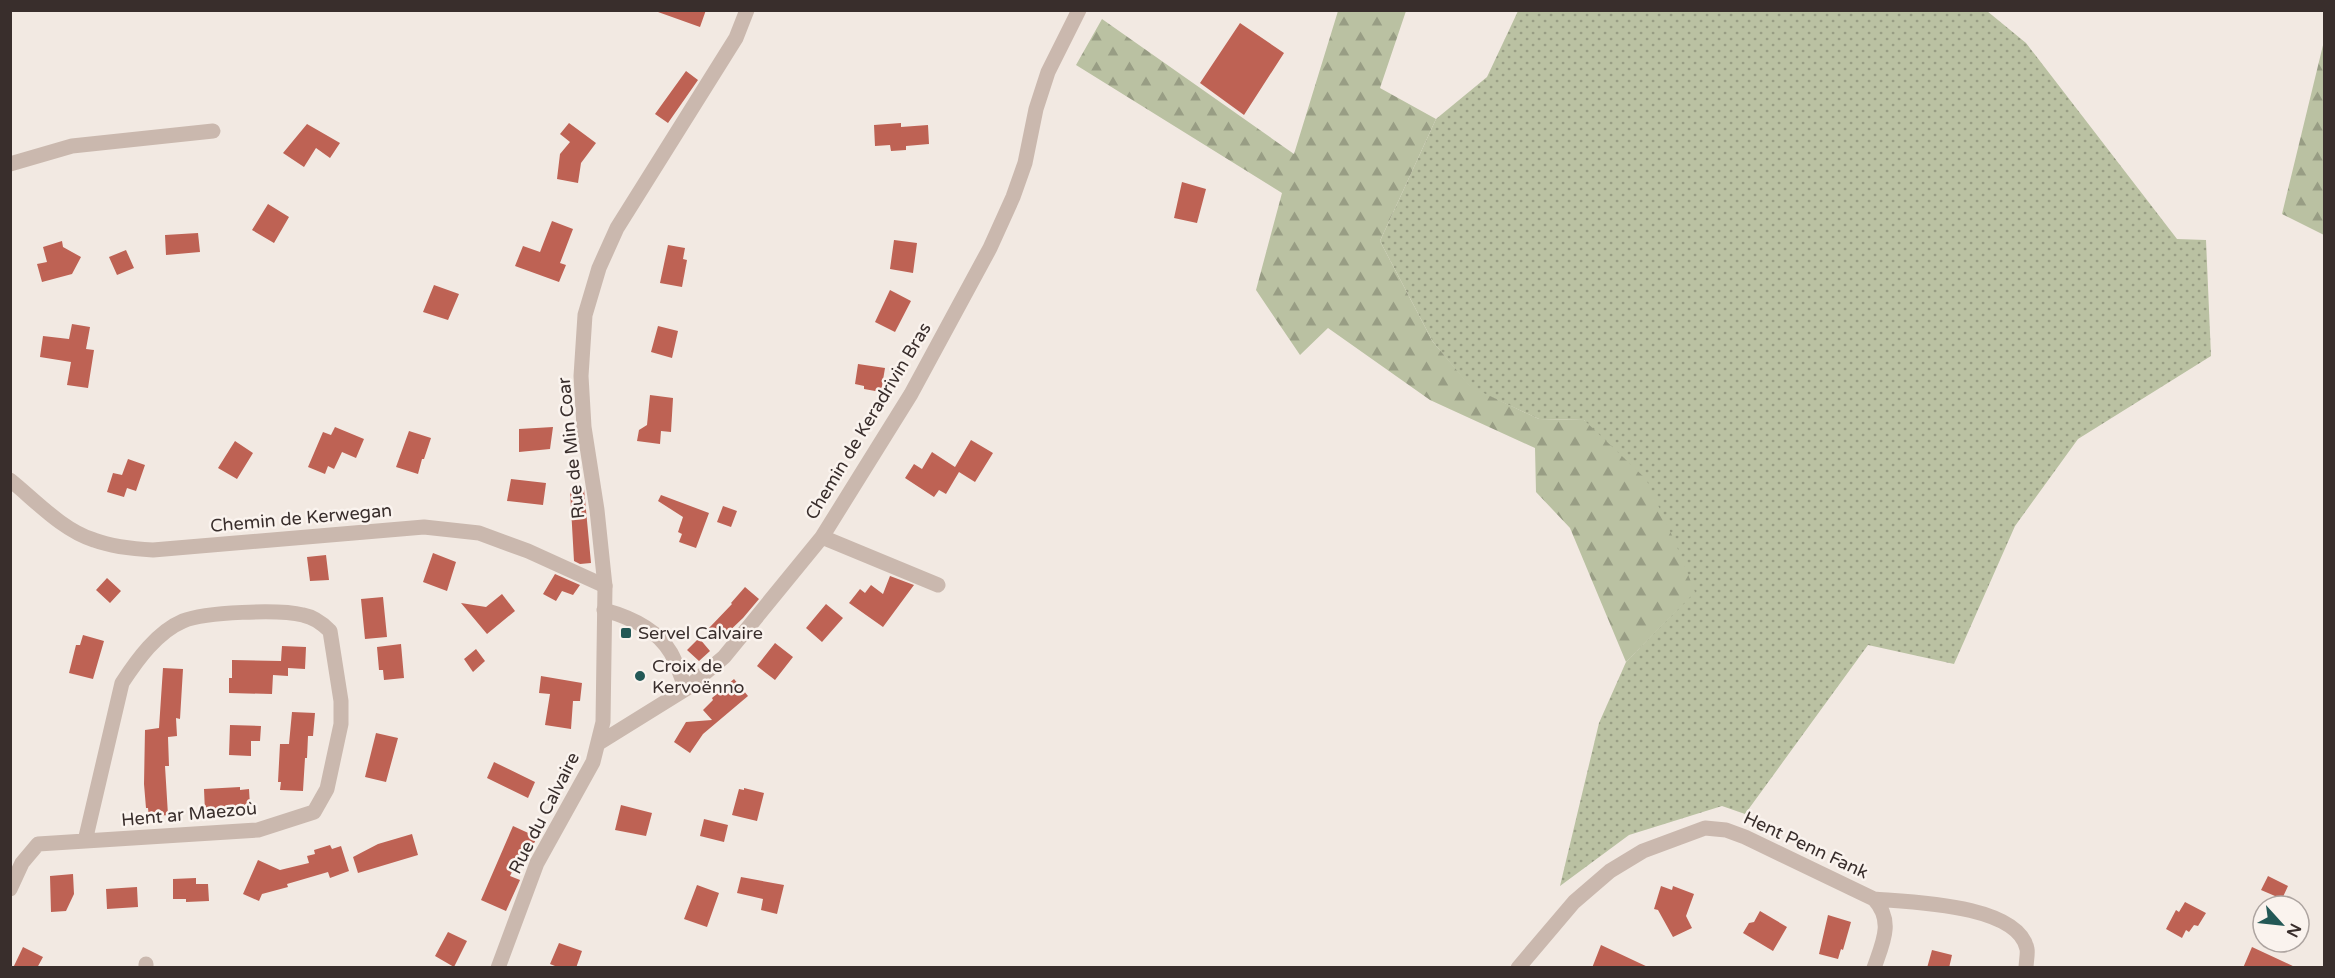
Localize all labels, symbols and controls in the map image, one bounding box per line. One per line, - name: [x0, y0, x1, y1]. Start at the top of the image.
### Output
- street label: Chemin de Keradrivin Bras: [800, 318, 936, 524]
- street label: Rue de Min Coar: [553, 376, 589, 520]
- street label: Chemin de Kerwegan: [209, 499, 393, 537]
- place label: Servel Calvaire: [638, 622, 763, 644]
- marker: Servel Calvaire: [619, 626, 633, 640]
- place label: Croix de Kervoënno: [652, 655, 745, 698]
- marker: Croix de Kervoënno: [633, 669, 647, 683]
- street label: Rue du Calvaire: [504, 748, 584, 878]
- street label: Hent ar Maezoù: [120, 797, 258, 831]
- street label: Hent Penn Fank: [1740, 807, 1872, 884]
- north arrow: [2251, 894, 2311, 954]
- text: N: [2282, 920, 2305, 941]

